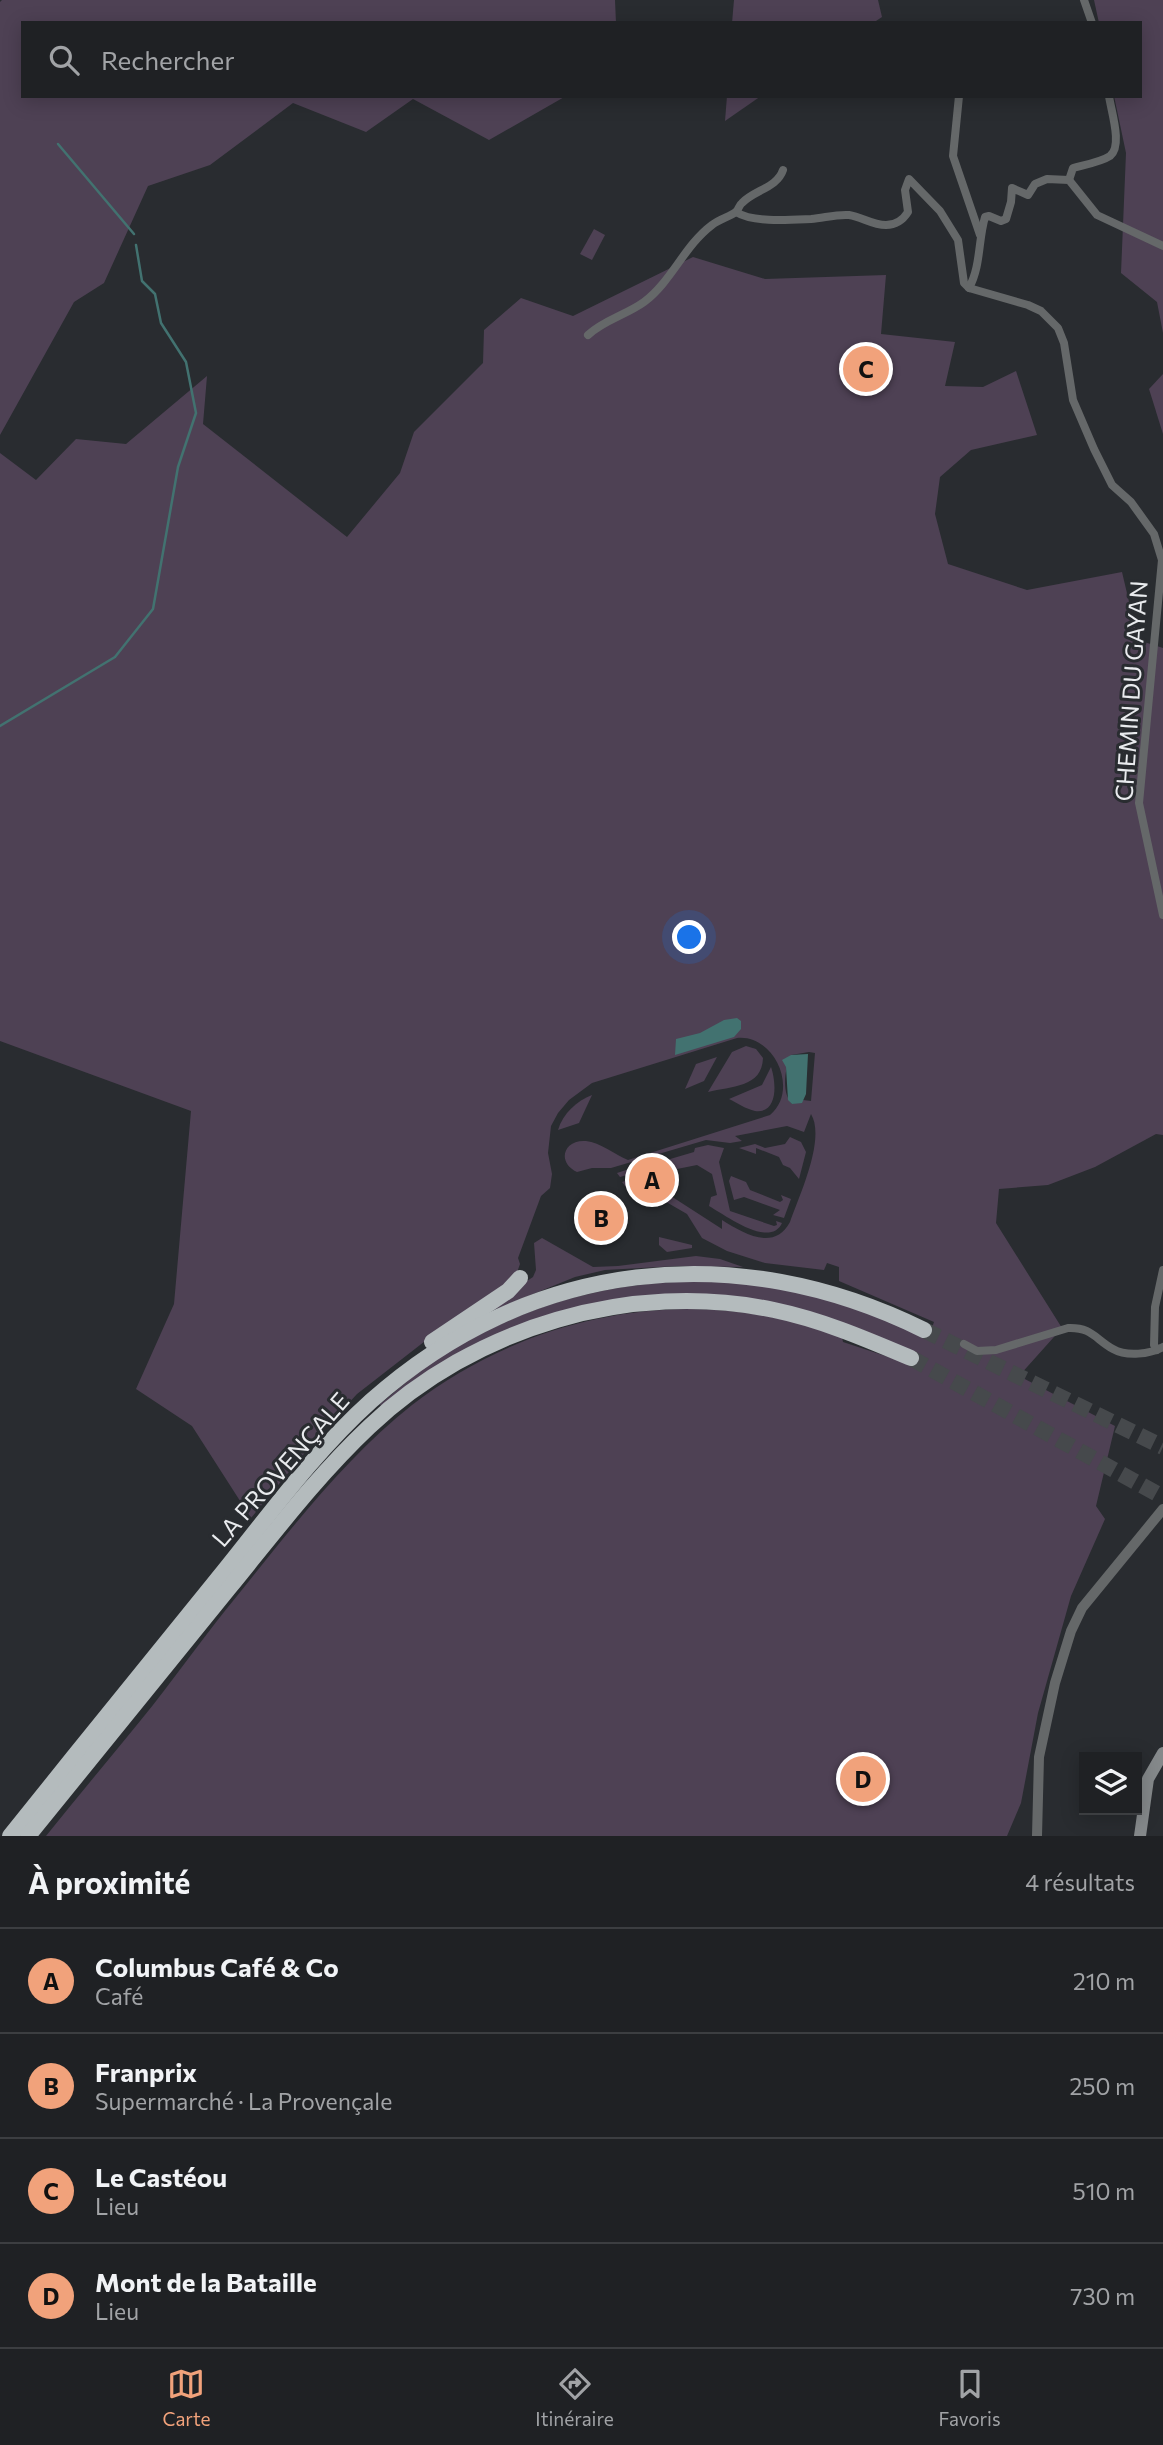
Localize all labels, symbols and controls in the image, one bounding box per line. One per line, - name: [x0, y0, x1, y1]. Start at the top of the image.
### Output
- search box: [21, 21, 1142, 98]
- icon: search: [45, 41, 83, 79]
- text: Rechercher: [101, 44, 235, 75]
- pin: C: [843, 343, 889, 395]
- street label: CHEMIN DU GAYAN: [1108, 580, 1153, 802]
- your location: [672, 920, 706, 954]
- pin: A: [629, 1154, 675, 1206]
- pin: B: [578, 1192, 624, 1244]
- street label: LA PROVENÇALE: [205, 1386, 355, 1552]
- map controls: [1079, 1752, 1142, 1815]
- button: layers: [1079, 1752, 1142, 1815]
- pin: D: [840, 1753, 886, 1805]
- text: À proximité: [28, 1863, 190, 1900]
- text: 4 résultats: [1025, 1868, 1135, 1896]
- text: Columbus Café & Co: [95, 1951, 339, 1982]
- text: A: [43, 1967, 59, 1995]
- text: 210 m: [1073, 1967, 1135, 1995]
- text: Café: [95, 1982, 143, 2010]
- text: Franprix: [95, 2056, 197, 2087]
- text: B: [43, 2072, 59, 2100]
- text: 250 m: [1070, 2072, 1135, 2100]
- text: Supermarché · La Provençale: [95, 2087, 392, 2115]
- text: Le Castéou: [95, 2161, 227, 2192]
- text: C: [43, 2177, 59, 2205]
- text: 510 m: [1072, 2177, 1135, 2205]
- text: Lieu: [95, 2192, 139, 2220]
- text: Mont de la Bataille: [95, 2266, 317, 2297]
- text: D: [43, 2282, 59, 2310]
- text: 730 m: [1070, 2282, 1135, 2310]
- text: Lieu: [95, 2297, 139, 2325]
- tab: Carte: [162, 2365, 211, 2430]
- tab: Itinéraire: [535, 2365, 614, 2430]
- tab: Favoris: [939, 2365, 1001, 2430]

